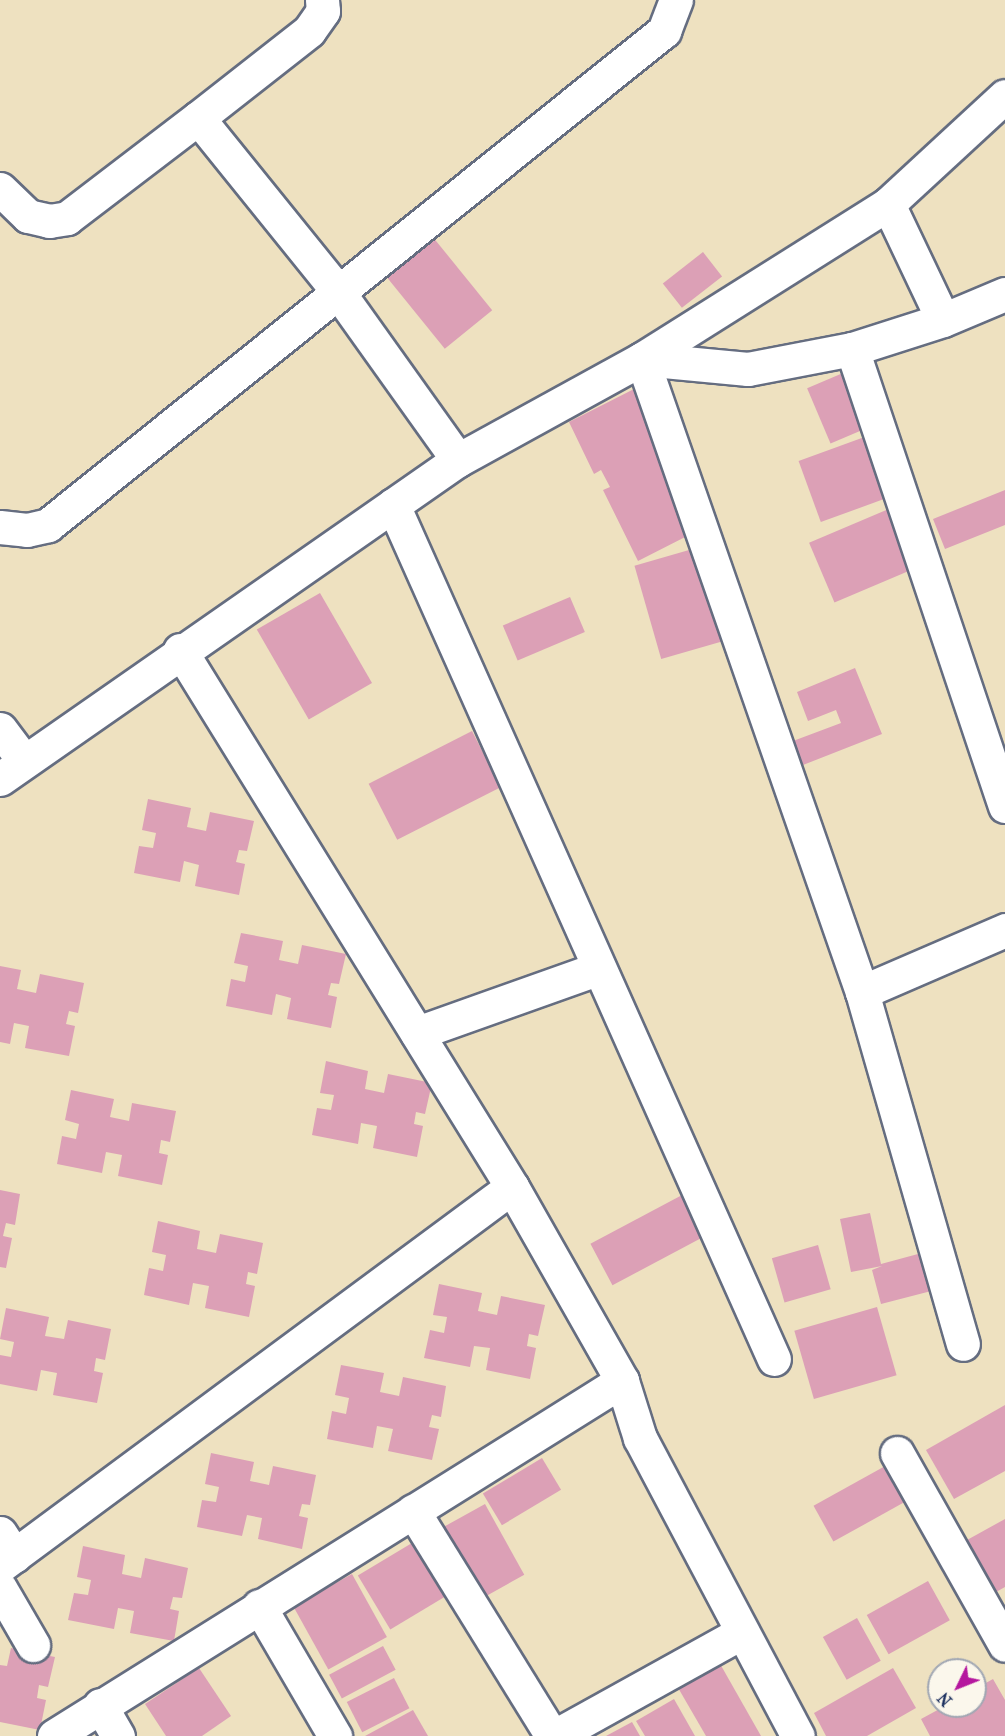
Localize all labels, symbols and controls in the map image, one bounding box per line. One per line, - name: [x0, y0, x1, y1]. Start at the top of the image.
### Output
- north arrow: [927, 1658, 987, 1718]
- text: N: [934, 1688, 956, 1710]

